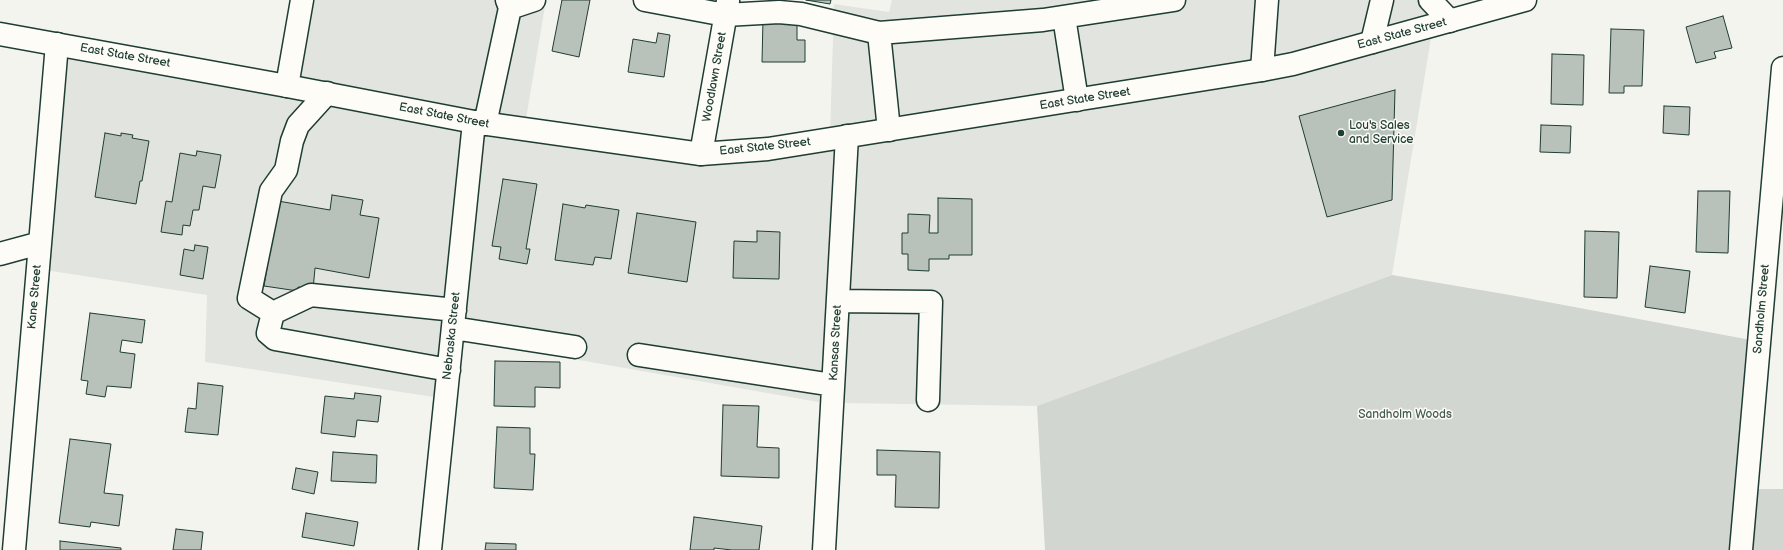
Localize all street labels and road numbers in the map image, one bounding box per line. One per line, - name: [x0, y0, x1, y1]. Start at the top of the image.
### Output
- street label: East State Street: [1356, 15, 1448, 53]
- street label: Woodlawn Street: [700, 31, 730, 123]
- street label: East State Street: [79, 41, 171, 71]
- street label: East State Street: [1039, 85, 1131, 113]
- street label: East State Street: [398, 100, 490, 132]
- street label: East State Street: [719, 135, 811, 159]
- street label: Kane Street: [25, 264, 45, 330]
- street label: Sandholm Street: [1751, 264, 1773, 354]
- street label: Nebraska Street: [440, 291, 464, 381]
- street label: Kansas Street: [827, 305, 845, 381]

